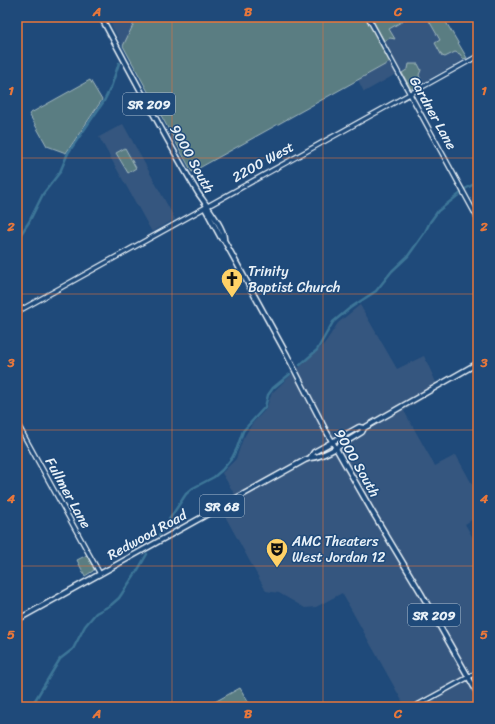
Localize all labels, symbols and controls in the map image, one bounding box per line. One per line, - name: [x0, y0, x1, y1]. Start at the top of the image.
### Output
- text: A: [92, 0, 101, 23]
- text: B: [244, 0, 253, 23]
- text: C: [393, 0, 403, 23]
- street label: Gardner Lane: [402, 71, 464, 155]
- text: 1: [8, 79, 14, 102]
- text: 1: [481, 79, 487, 102]
- road number: SR 209: [123, 93, 175, 115]
- street label: 9000 South: [163, 120, 221, 198]
- street label: 2200 West: [227, 135, 299, 189]
- text: 2: [6, 215, 15, 238]
- text: 2: [479, 215, 488, 238]
- place label: Trinity Baptist Church: [248, 259, 340, 300]
- church icon: Trinity Baptist Church: [219, 266, 245, 299]
- text: 3: [6, 351, 15, 374]
- text: 3: [479, 351, 488, 374]
- street label: 9000 South: [327, 424, 387, 502]
- street label: Fullmer Lane: [38, 453, 98, 533]
- text: 4: [6, 487, 16, 510]
- text: 4: [479, 487, 489, 510]
- road number: SR 68: [200, 495, 244, 517]
- street label: Redwood Road: [103, 502, 193, 567]
- place label: AMC Theaters West Jordan 12: [291, 529, 385, 570]
- theatre icon: AMC Theaters West Jordan 12: [264, 536, 290, 569]
- road number: SR 209: [408, 604, 460, 626]
- text: 5: [7, 623, 15, 646]
- text: 5: [480, 623, 488, 646]
- text: A: [92, 702, 101, 724]
- text: B: [244, 702, 253, 724]
- text: C: [393, 702, 403, 724]

